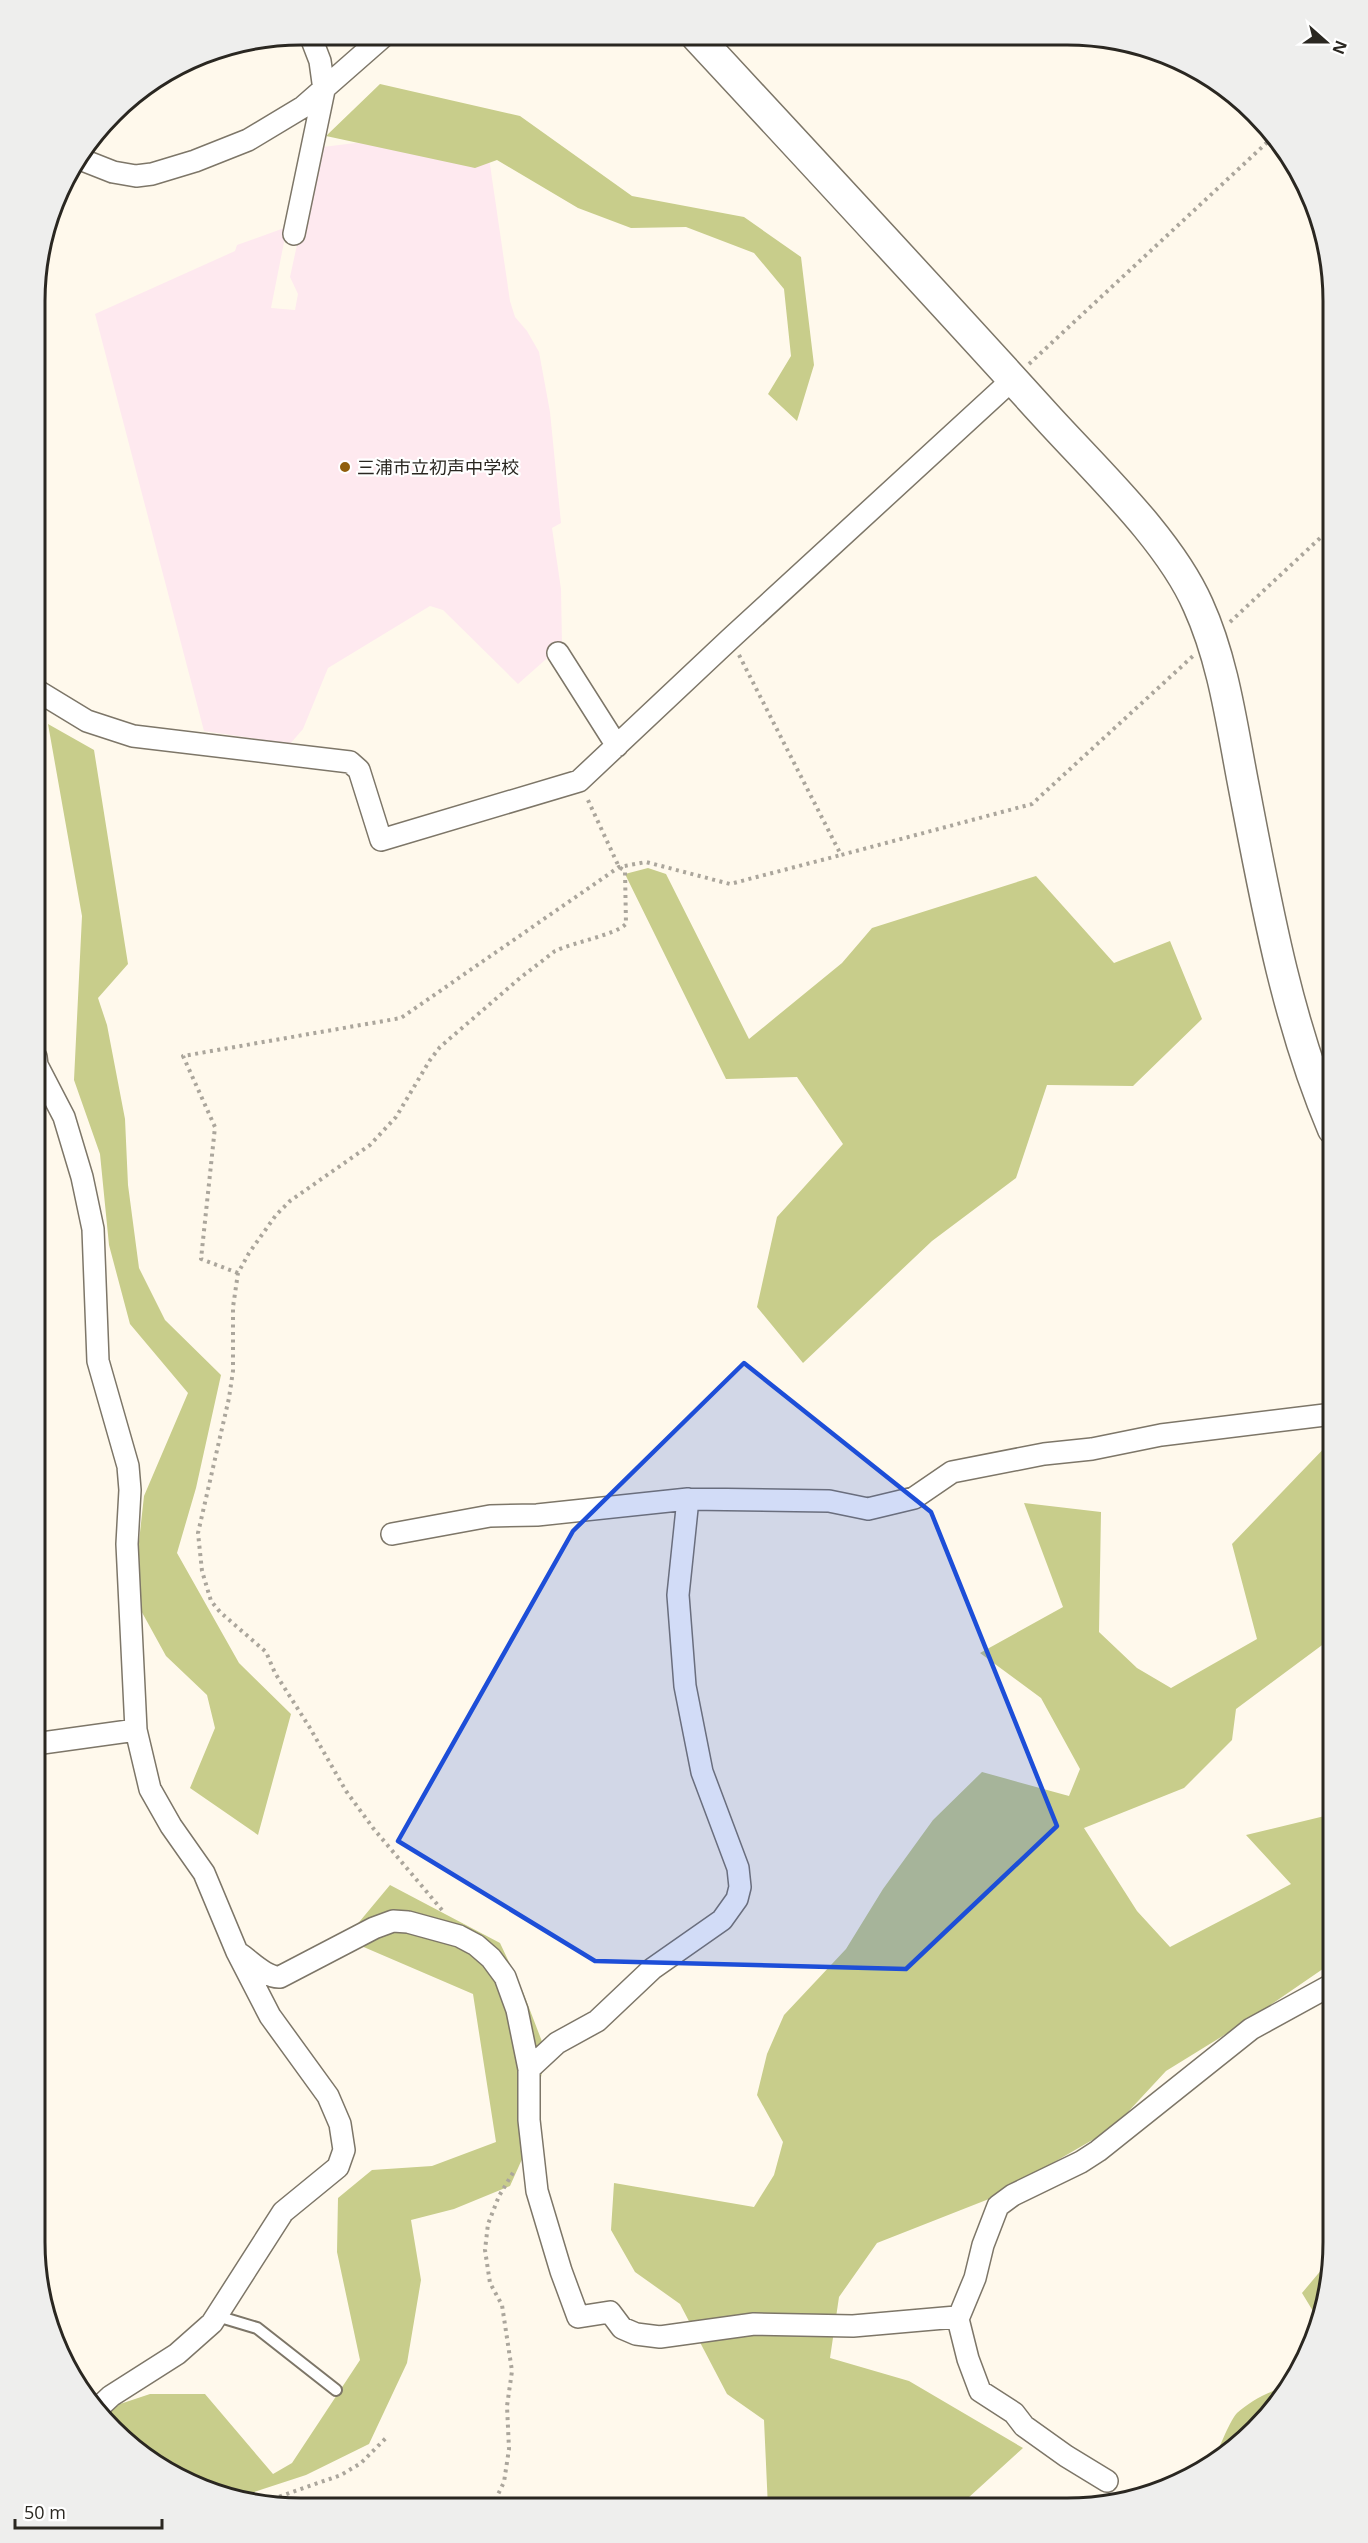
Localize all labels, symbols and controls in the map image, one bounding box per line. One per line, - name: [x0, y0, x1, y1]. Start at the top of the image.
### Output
- north arrow: [1296, 12, 1356, 72]
- text: N: [1327, 37, 1353, 57]
- place label: 三浦市立初声中学校: [357, 455, 519, 479]
- marker: 三浦市立初声中学校: [338, 460, 352, 474]
- scale bar: [15, 2492, 162, 2530]
- text: 50 m: [24, 2500, 66, 2524]

